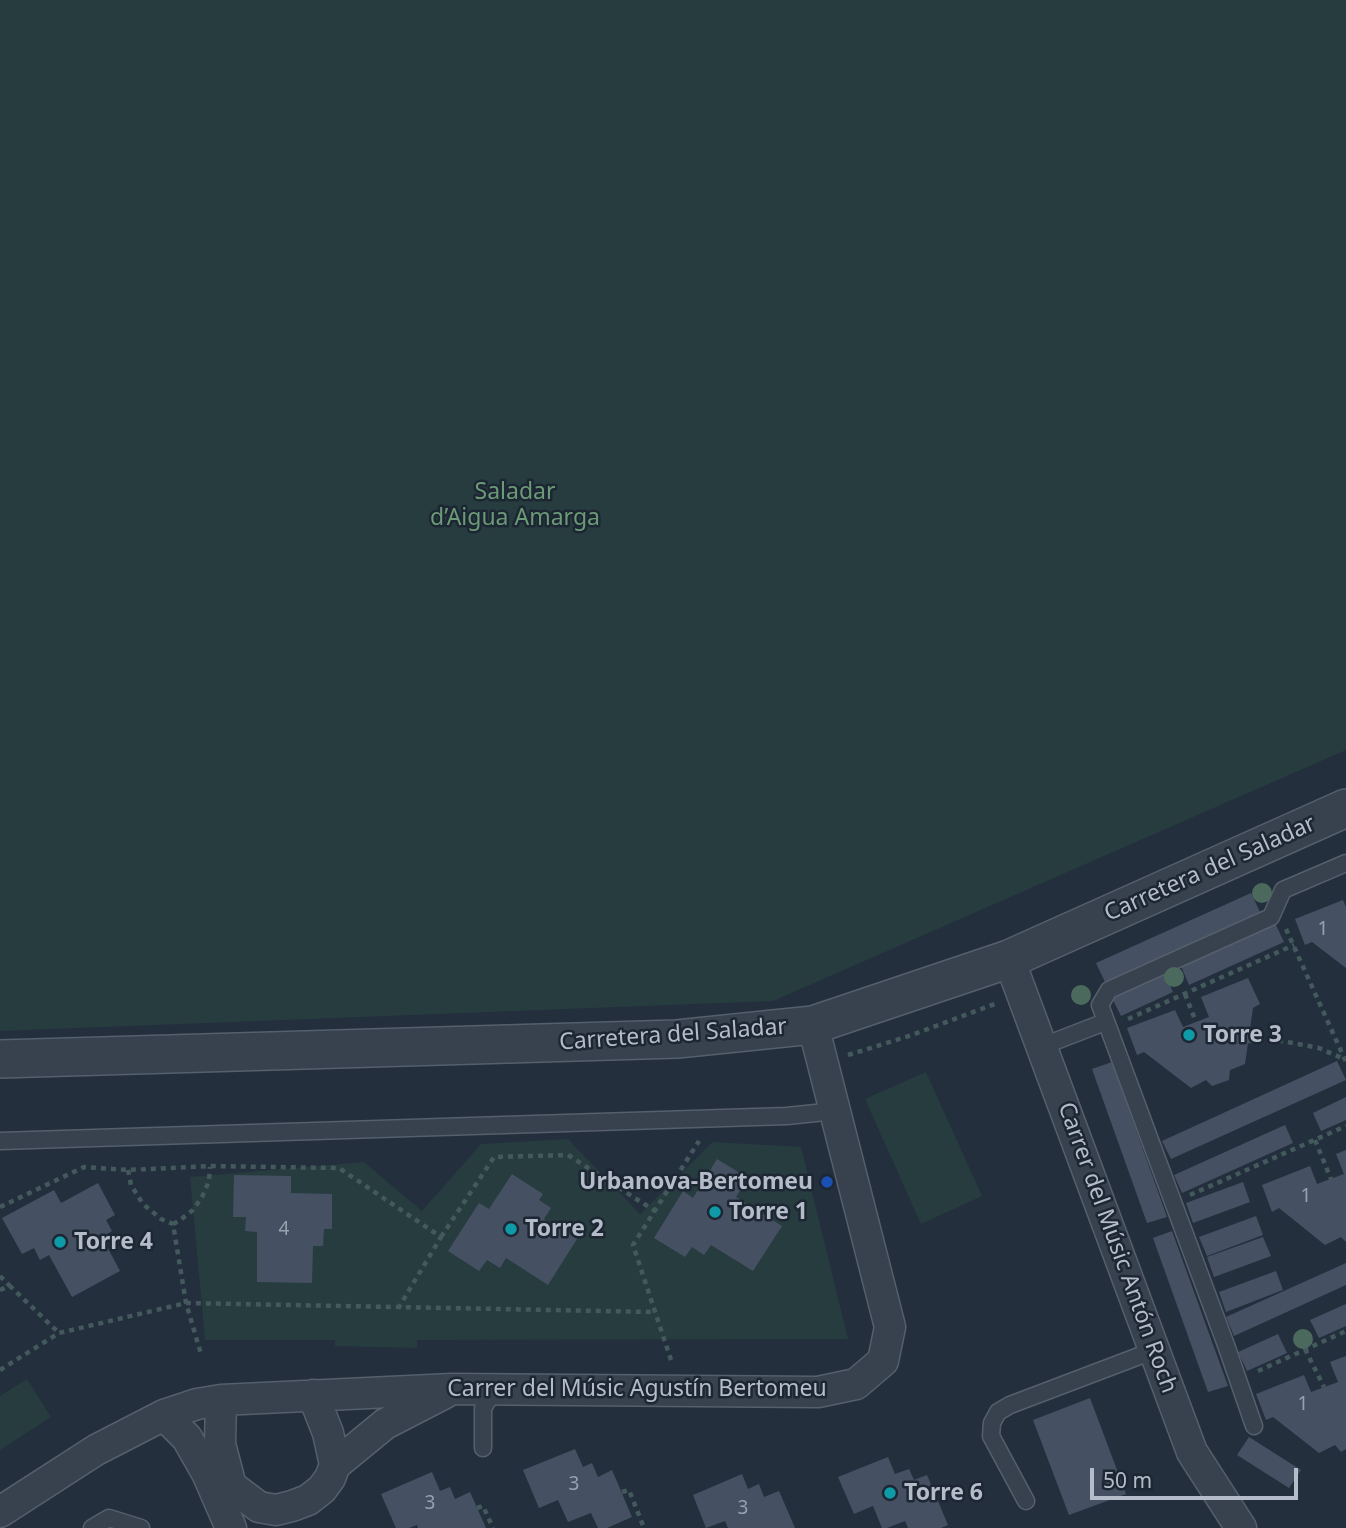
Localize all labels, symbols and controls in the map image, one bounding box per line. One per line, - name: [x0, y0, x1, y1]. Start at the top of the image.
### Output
- park label: Saladar d’Aigua Amarga: [430, 478, 600, 532]
- street label: Carretera del Saladar: [1100, 810, 1320, 928]
- house number: 1: [1318, 919, 1328, 941]
- street label: Carretera del Saladar: [558, 1013, 788, 1057]
- place label: Torre 3: [1203, 1021, 1282, 1049]
- marker: Torre 3: [1181, 1027, 1197, 1043]
- street label: Carrer del Músic Antón Roch: [1051, 1099, 1183, 1397]
- place label: Urbanova-Bertomeu: [579, 1168, 813, 1196]
- marker: Urbanova-Bertomeu: [819, 1174, 835, 1190]
- house number: 1: [1301, 1186, 1311, 1208]
- place label: Torre 1: [729, 1198, 808, 1226]
- marker: Torre 1: [707, 1204, 723, 1220]
- place label: Torre 2: [525, 1215, 604, 1243]
- house number: 4: [279, 1219, 289, 1241]
- marker: Torre 2: [503, 1221, 519, 1237]
- place label: Torre 4: [74, 1228, 153, 1256]
- marker: Torre 4: [52, 1234, 68, 1250]
- street label: Carrer del Músic Agustín Bertomeu: [447, 1375, 827, 1403]
- house number: 1: [1298, 1394, 1308, 1416]
- scale bar: [1094, 1454, 1302, 1498]
- text: 50 m: [1103, 1466, 1152, 1494]
- house number: 3: [569, 1474, 579, 1496]
- place label: Torre 6: [904, 1479, 983, 1507]
- marker: Torre 6: [882, 1485, 898, 1501]
- house number: 3: [425, 1493, 435, 1515]
- house number: 3: [738, 1498, 748, 1520]

